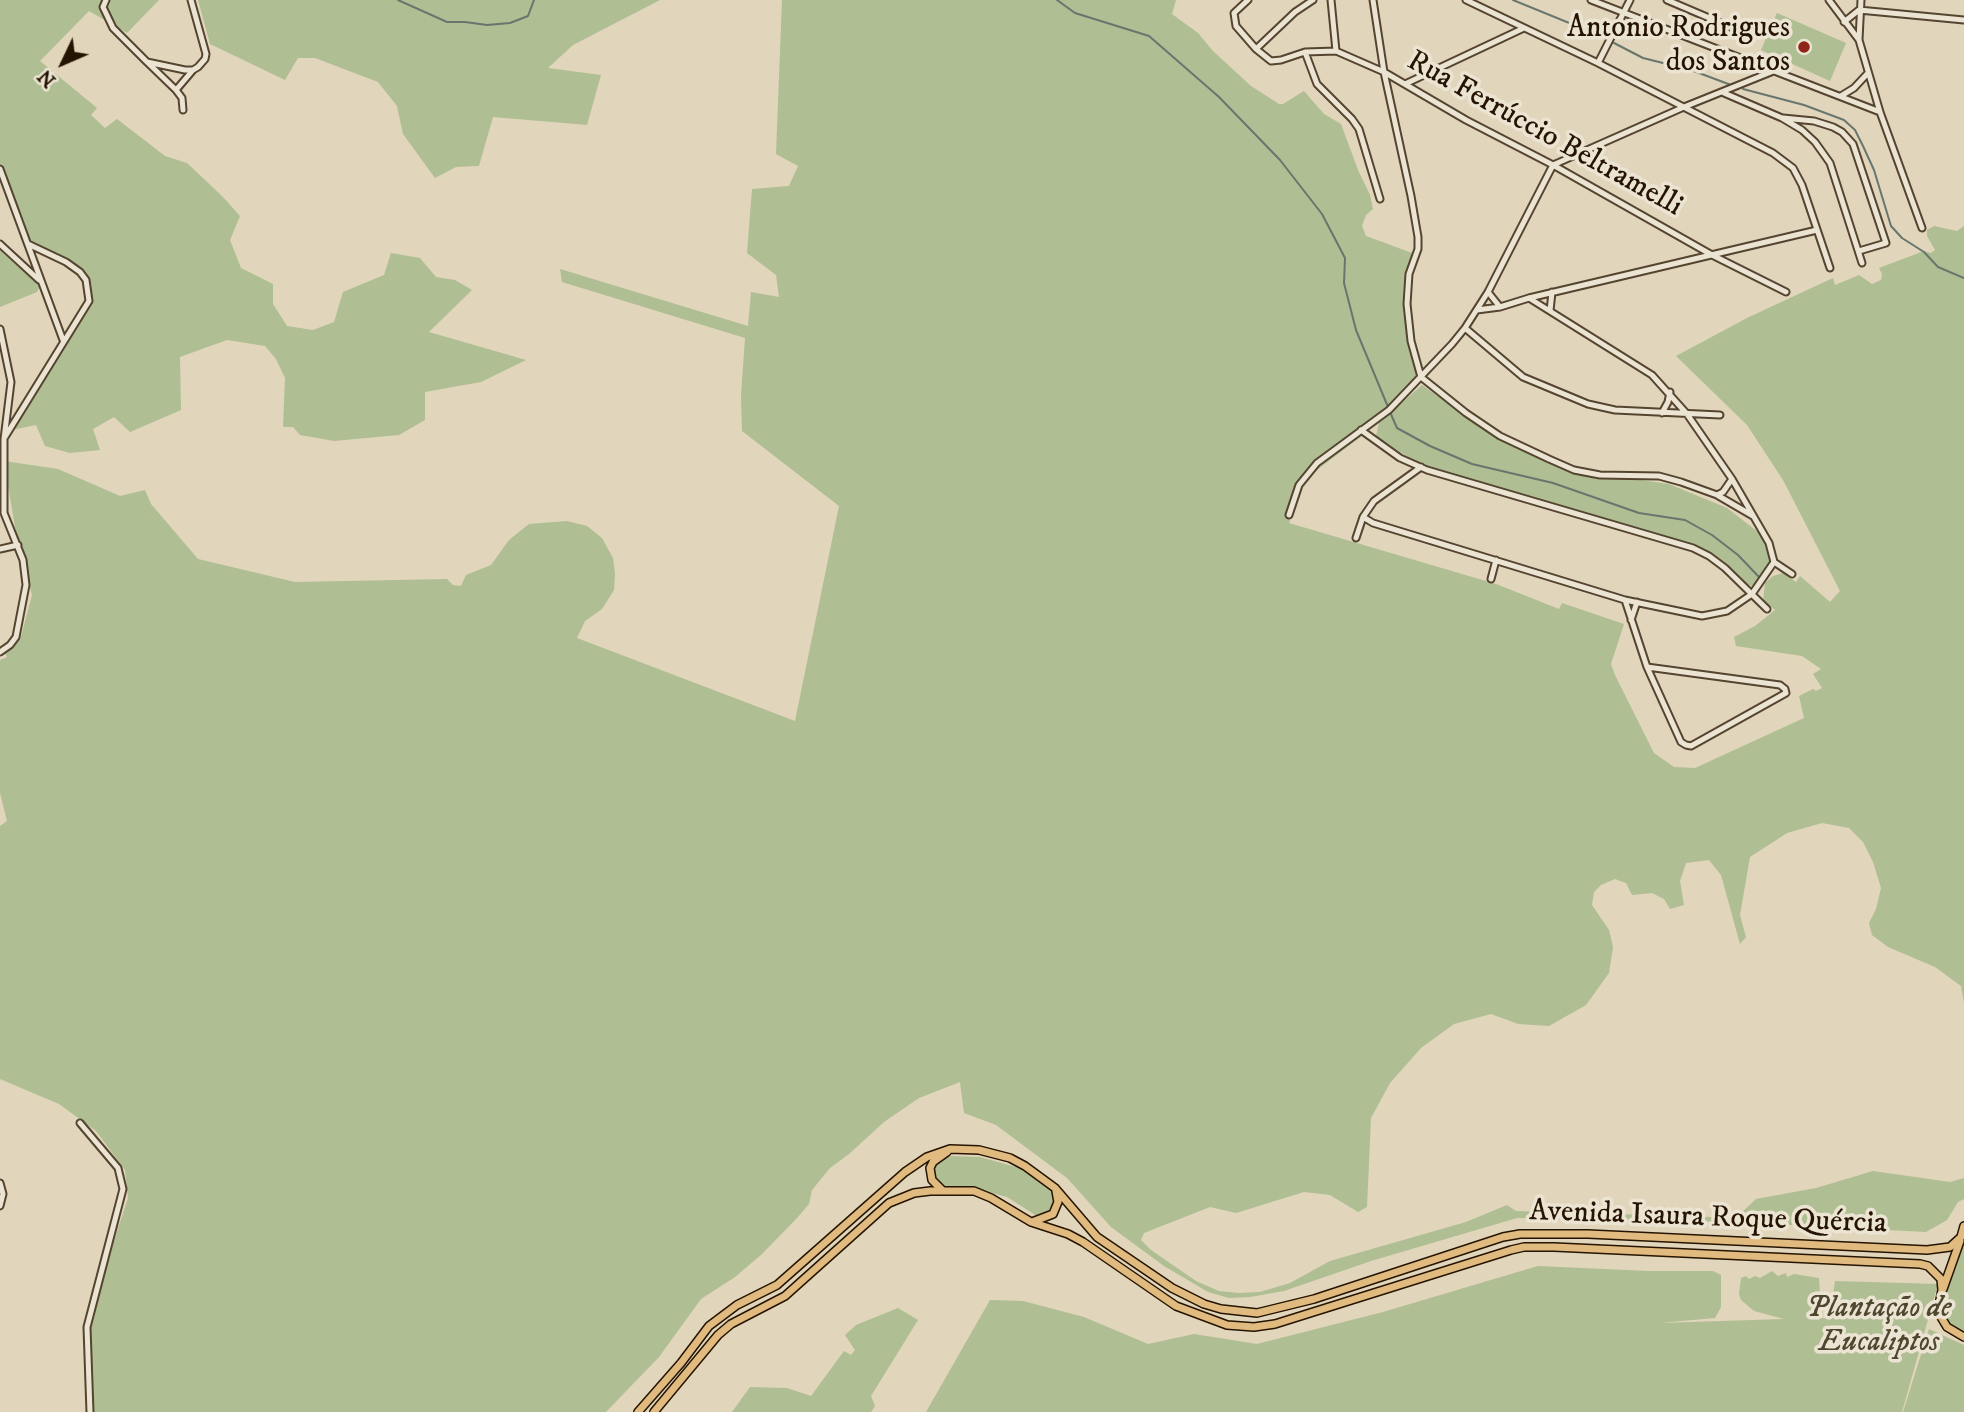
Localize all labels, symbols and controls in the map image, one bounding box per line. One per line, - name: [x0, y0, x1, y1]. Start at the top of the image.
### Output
- place label: Antonio Rodrigues dos Santos: [1567, 12, 1790, 82]
- north arrow: [28, 28, 98, 98]
- marker: Antonio Rodrigues dos Santos: [1796, 39, 1812, 55]
- street label: Rua Ferrúccio Beltramelli: [1400, 44, 1688, 226]
- text: N: [34, 64, 61, 92]
- street label: Avenida Isaura Roque Quércia: [1529, 1195, 1887, 1243]
- park label: Plantação de Eucaliptos: [1806, 1292, 1952, 1362]

